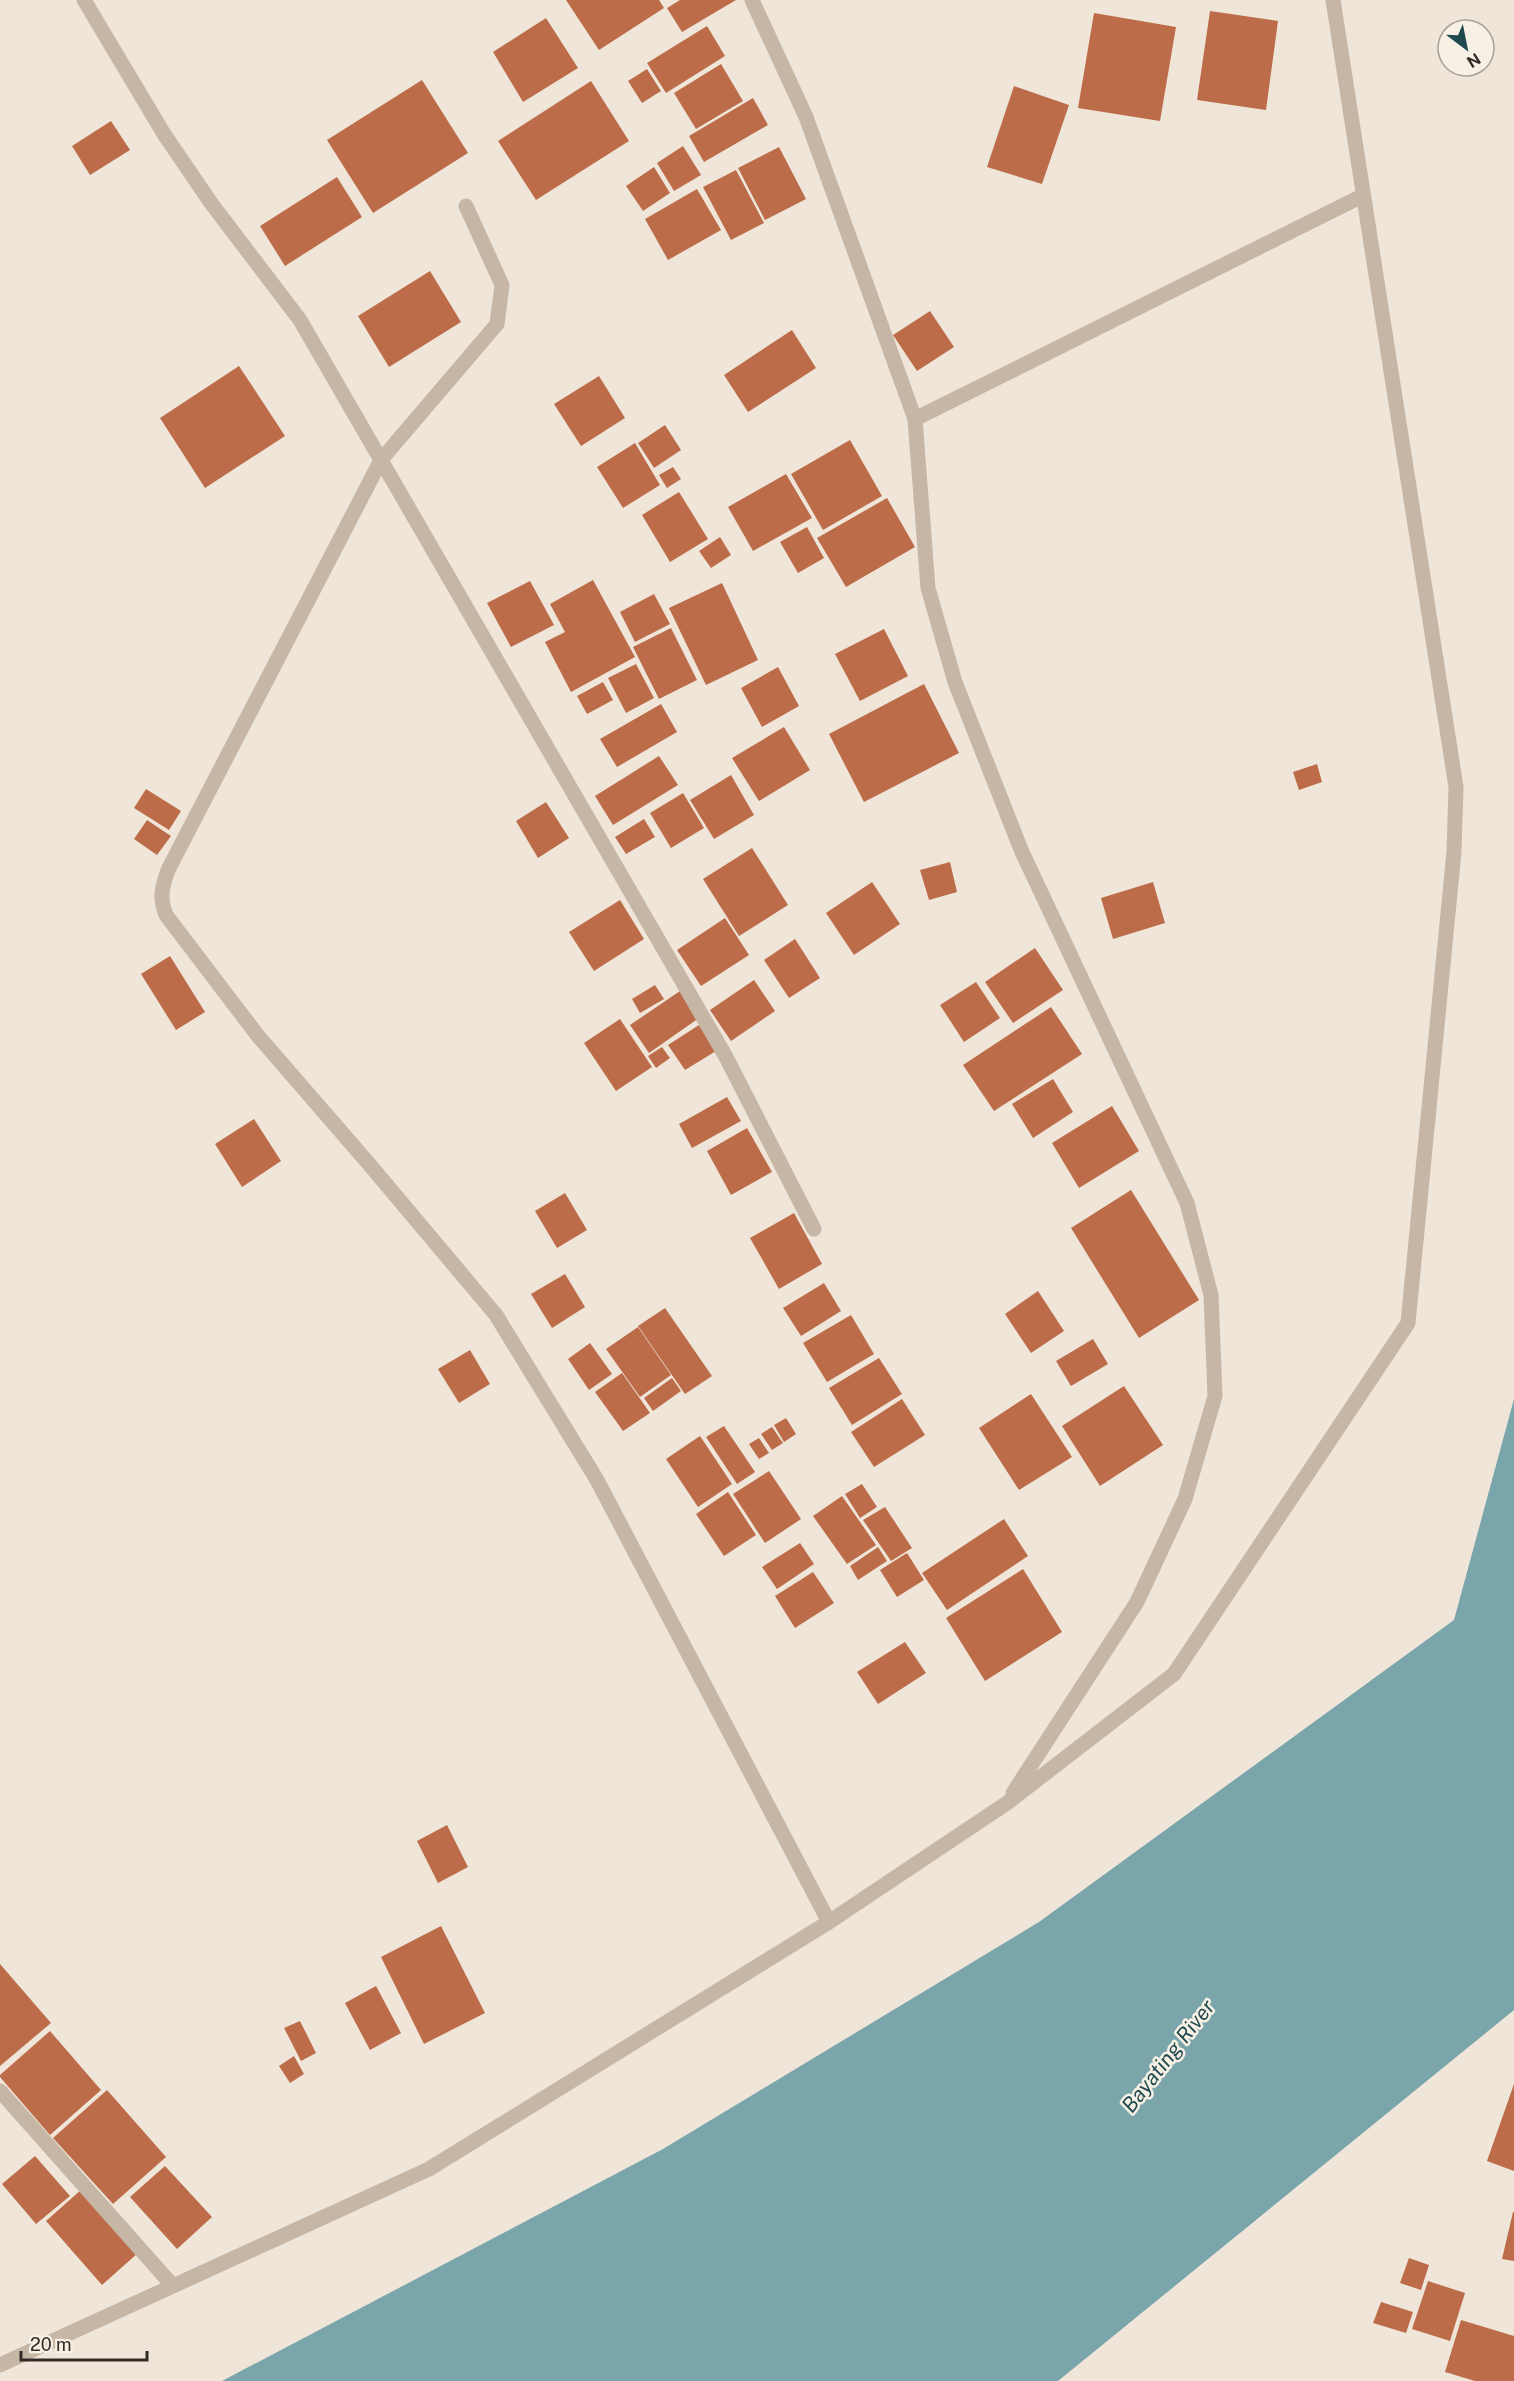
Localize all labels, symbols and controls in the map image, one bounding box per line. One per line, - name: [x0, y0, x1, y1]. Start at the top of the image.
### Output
- north arrow: [1436, 18, 1496, 78]
- text: N: [1463, 49, 1484, 72]
- water label: Bayating River: [1116, 1994, 1220, 2117]
- scale bar: [21, 2324, 147, 2362]
- text: 20 m: [30, 2334, 72, 2355]

